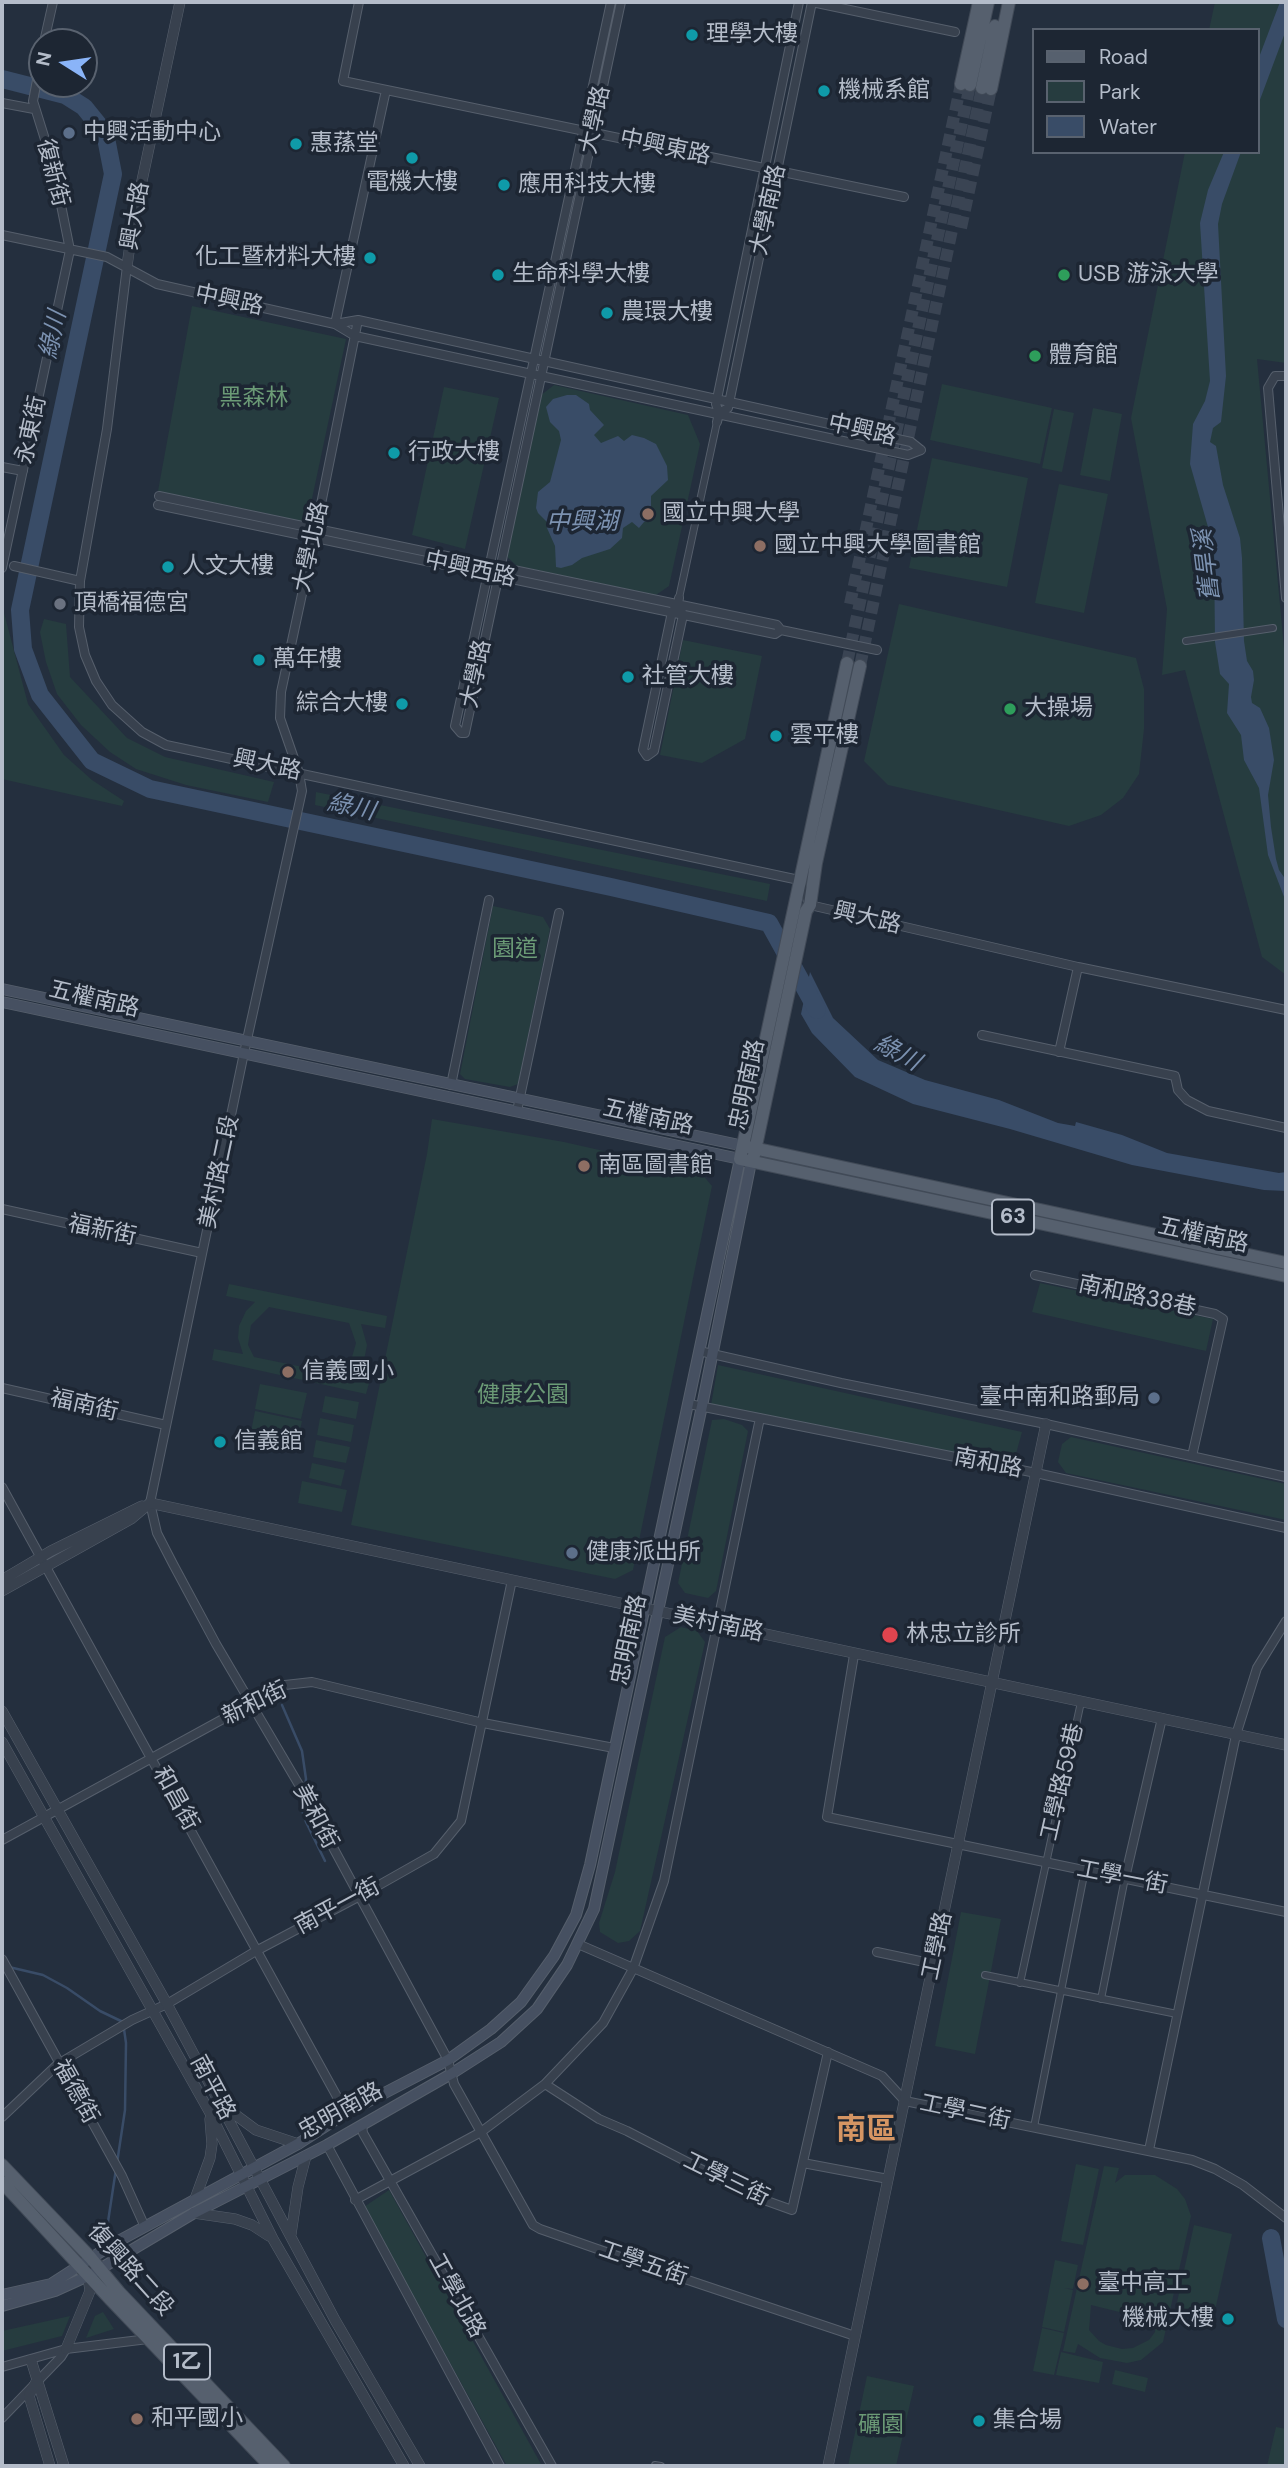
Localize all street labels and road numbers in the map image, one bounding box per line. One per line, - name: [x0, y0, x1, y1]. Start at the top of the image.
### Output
- street label: 大學路: [575, 83, 617, 157]
- street label: 中興東路: [617, 125, 713, 171]
- street label: 復新街: [30, 136, 74, 210]
- street label: 大學南路: [746, 162, 792, 258]
- street label: 興大路: [116, 180, 156, 252]
- street label: 中興路: [192, 280, 266, 322]
- street label: 永東街: [11, 393, 53, 467]
- street label: 中興路: [825, 410, 899, 452]
- street label: 大學北路: [289, 499, 335, 595]
- street label: 中興西路: [422, 547, 518, 593]
- street label: 大學路: [456, 637, 498, 711]
- street label: 興大路: [230, 745, 304, 787]
- street label: 興大路: [830, 898, 904, 940]
- street label: 五權南路: [46, 976, 142, 1024]
- street label: 忠明南路: [725, 1037, 771, 1133]
- street label: 五權南路: [600, 1095, 696, 1141]
- street label: 美村路二段: [195, 1113, 245, 1231]
- road number: 63: [992, 1200, 1034, 1234]
- street label: 福新街: [65, 1210, 139, 1252]
- street label: 五權南路: [1155, 1213, 1251, 1259]
- street label: 南和路38巷: [1076, 1271, 1198, 1323]
- street label: 福南街: [47, 1385, 121, 1427]
- street label: 南和路: [952, 1444, 1024, 1484]
- street label: 忠明南路: [607, 1592, 653, 1688]
- street label: 美村南路: [670, 1602, 766, 1648]
- street label: 新和街: [218, 1676, 292, 1732]
- street label: 工學路59巷: [1036, 1721, 1090, 1843]
- street label: 和昌街: [146, 1762, 204, 1836]
- street label: 美和街: [287, 1780, 343, 1854]
- street label: 工學一街: [1074, 1856, 1170, 1900]
- street label: 南平一街: [291, 1873, 385, 1941]
- street label: 工學路: [917, 1909, 959, 1983]
- street label: 南平路: [184, 2051, 240, 2125]
- street label: 福德街: [46, 2055, 104, 2129]
- street label: 忠明南路: [294, 2078, 388, 2146]
- street label: 工學二街: [917, 2090, 1013, 2136]
- street label: 工學三街: [679, 2147, 773, 2213]
- street label: 復興路二段: [81, 2218, 179, 2322]
- street label: 工學五街: [595, 2236, 691, 2292]
- street label: 工學北路: [422, 2249, 490, 2343]
- road number: 1乙: [164, 2344, 210, 2380]

